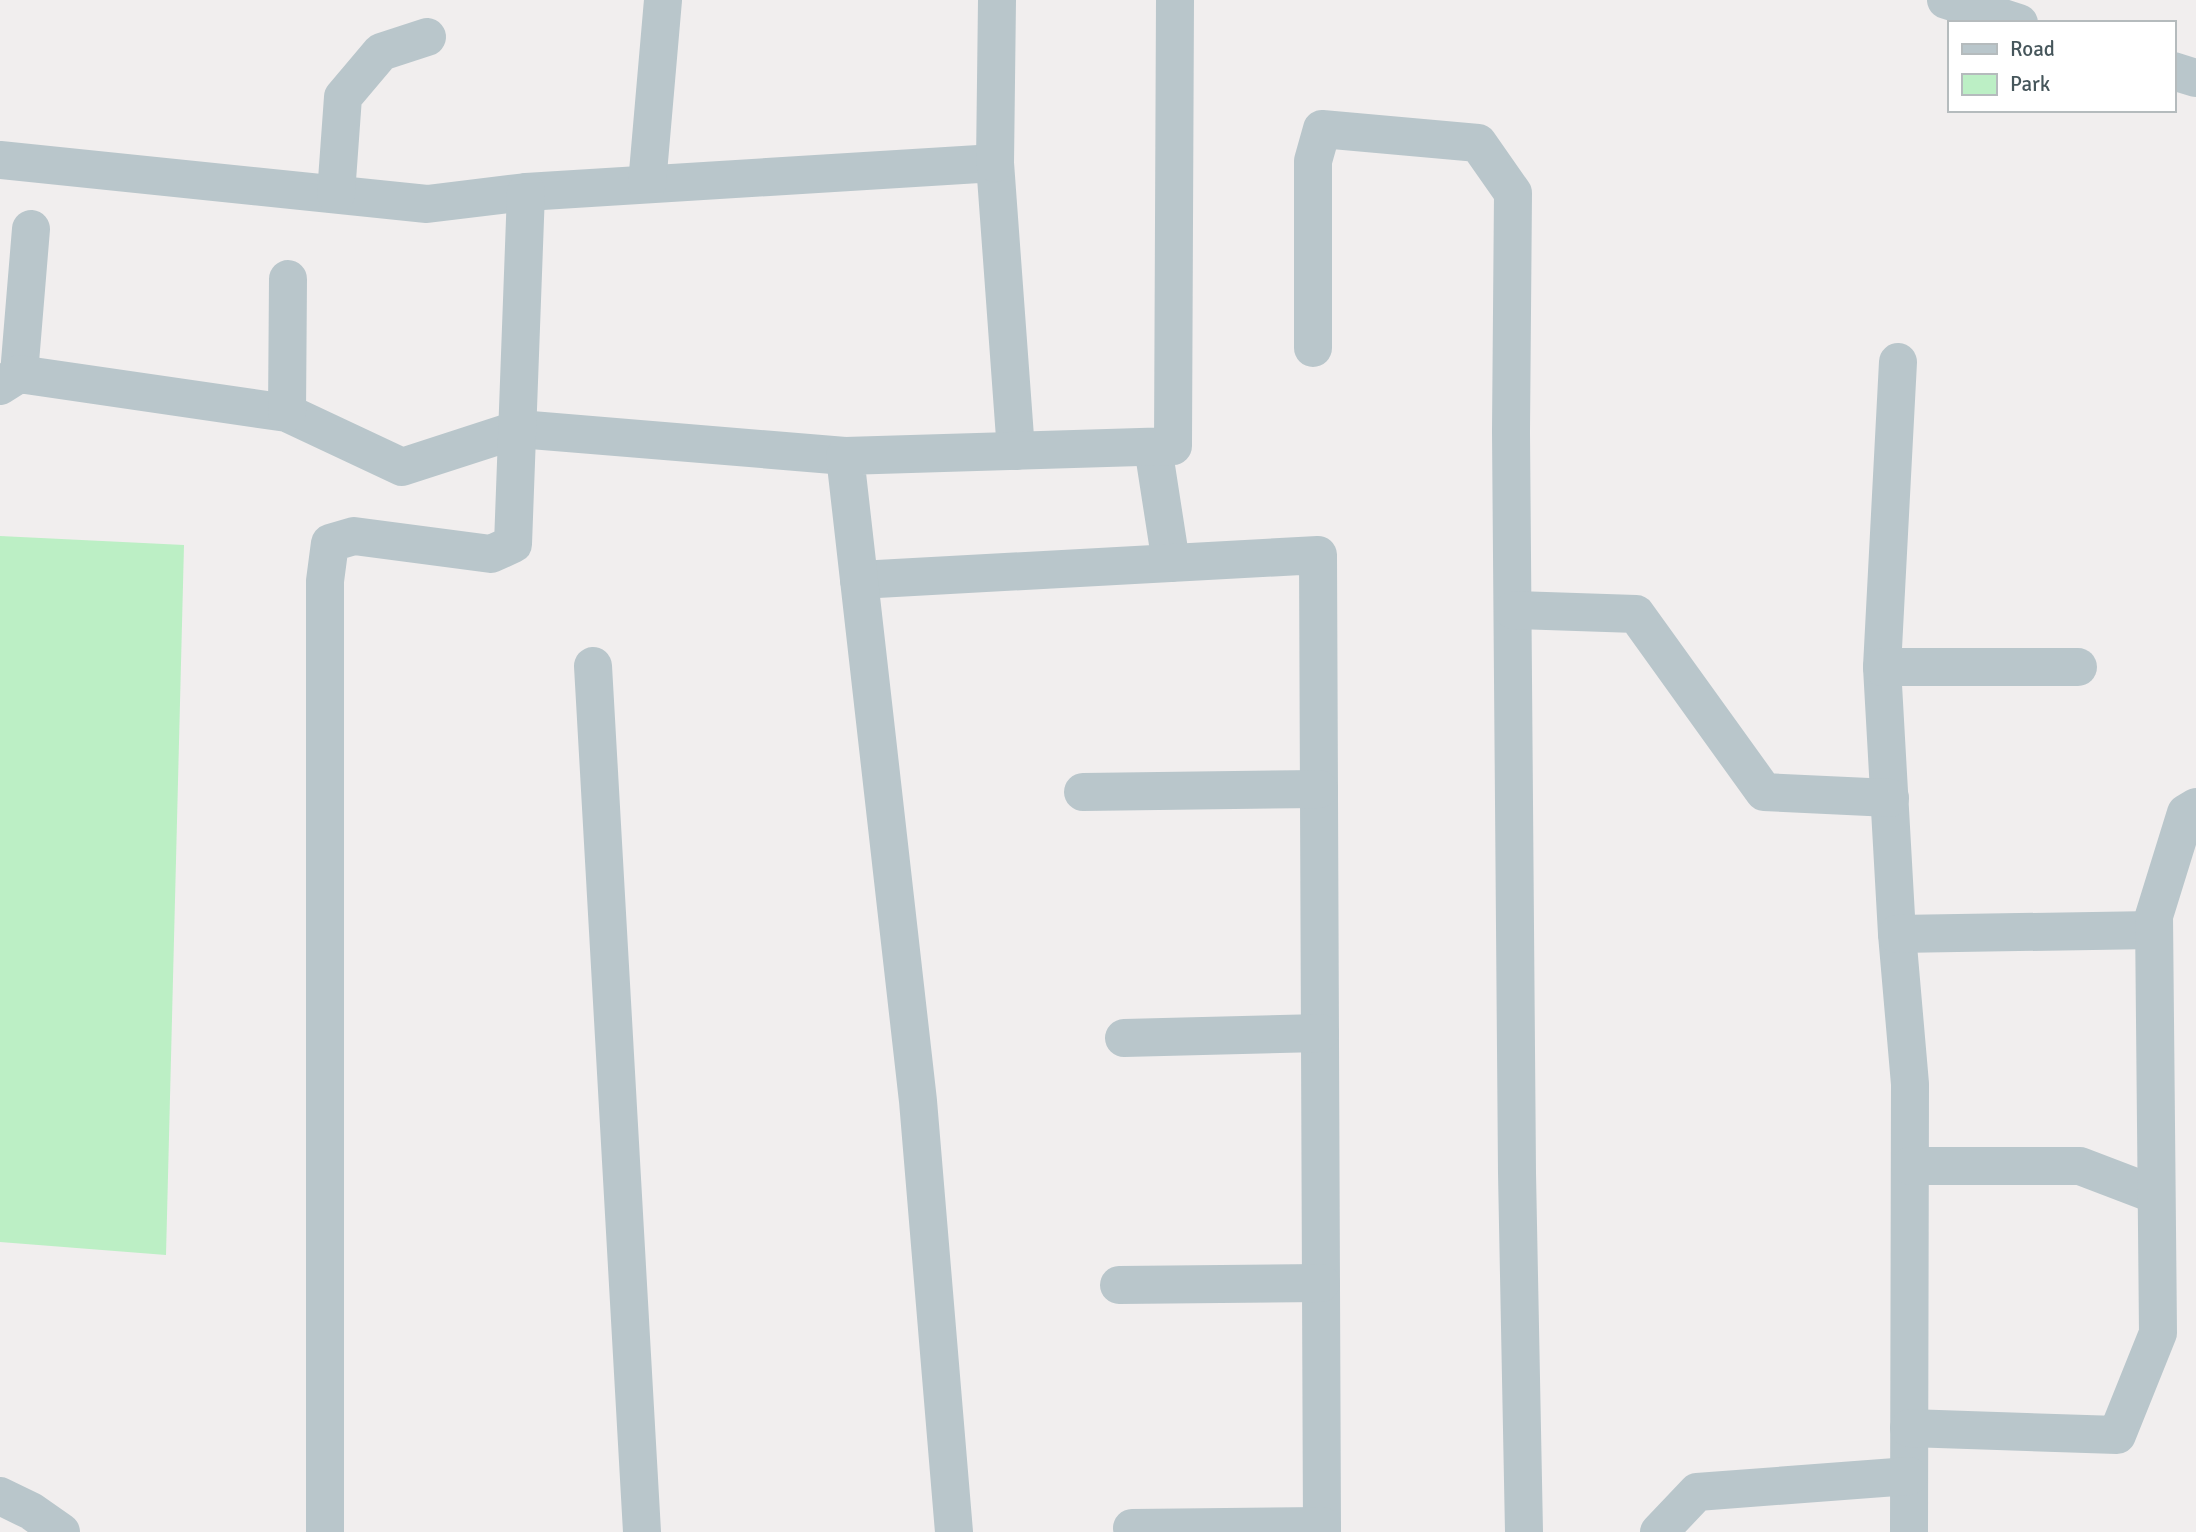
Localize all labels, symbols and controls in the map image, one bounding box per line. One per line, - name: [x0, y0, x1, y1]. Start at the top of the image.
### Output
- legend: [1948, 21, 2175, 112]
- text: Road: [2010, 36, 2055, 62]
- text: Park: [2010, 71, 2051, 97]

